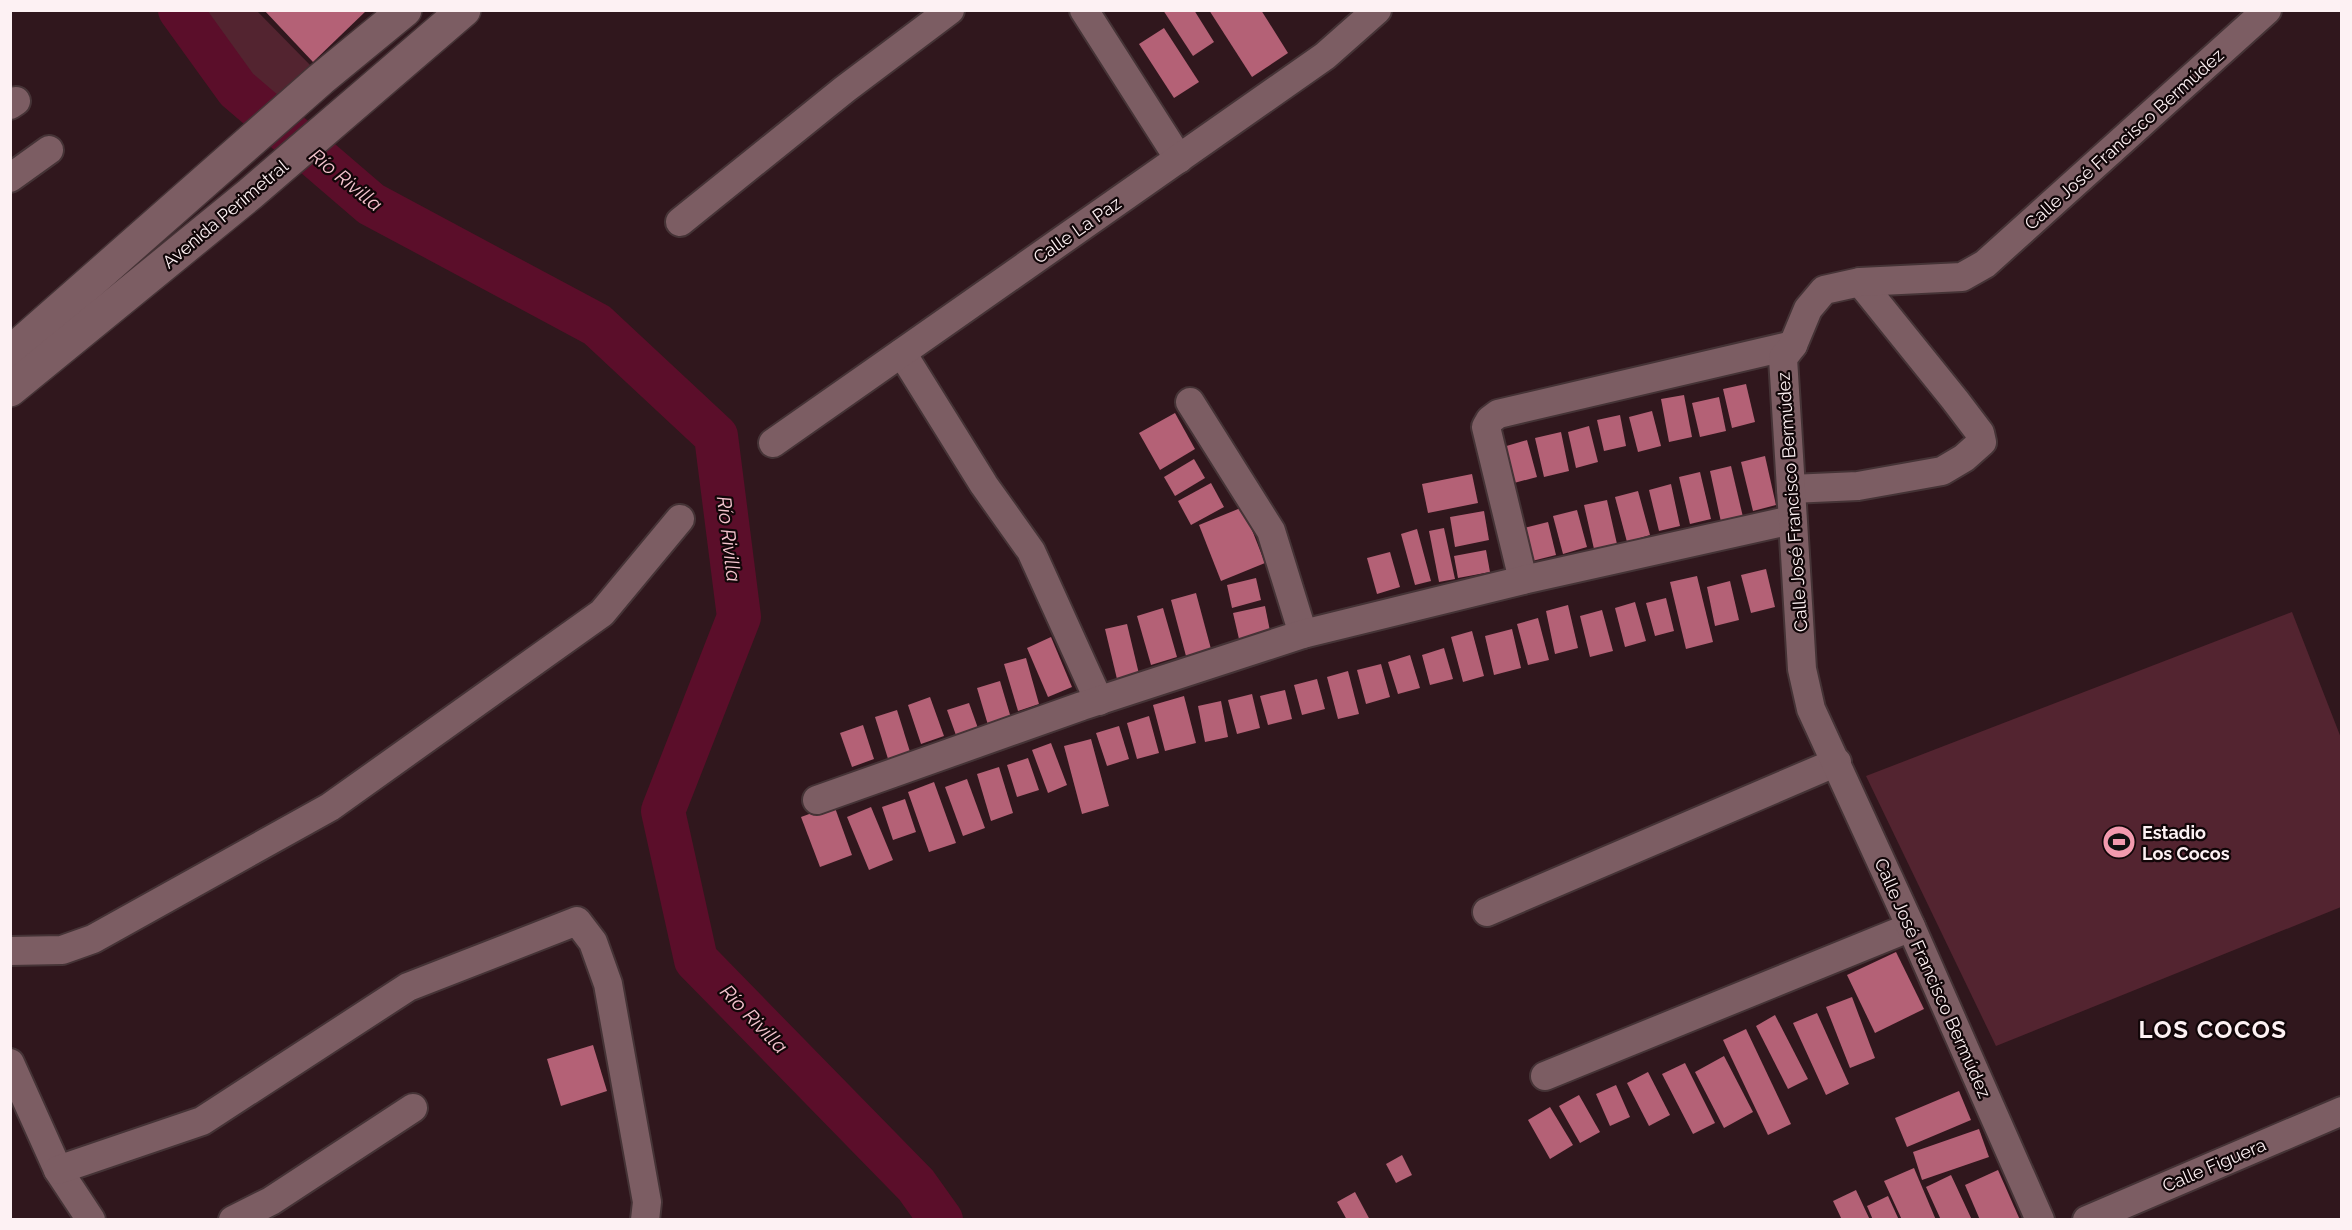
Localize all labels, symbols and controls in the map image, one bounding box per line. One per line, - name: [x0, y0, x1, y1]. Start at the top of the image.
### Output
- street label: Calle José Francisco Bermúdez: [2020, 44, 2228, 234]
- water label: Río Rivilla: [305, 143, 387, 217]
- street label: Avenida Perimetral: [158, 155, 292, 273]
- street label: Calle La Paz: [1029, 192, 1125, 268]
- street label: Calle José Francisco Bermúdez: [1772, 371, 1812, 633]
- water label: Río Rivilla: [712, 495, 746, 583]
- place label: Estadio Los Cocos: [2142, 822, 2230, 864]
- sports icon: Estadio Los Cocos: [2101, 824, 2137, 860]
- street label: Calle José Francisco Bermúdez: [1870, 855, 1996, 1101]
- water label: Río Rivilla: [715, 980, 793, 1058]
- district label: LOS COCOS: [2138, 1015, 2288, 1044]
- street label: Calle Figuera: [2159, 1134, 2269, 1196]

